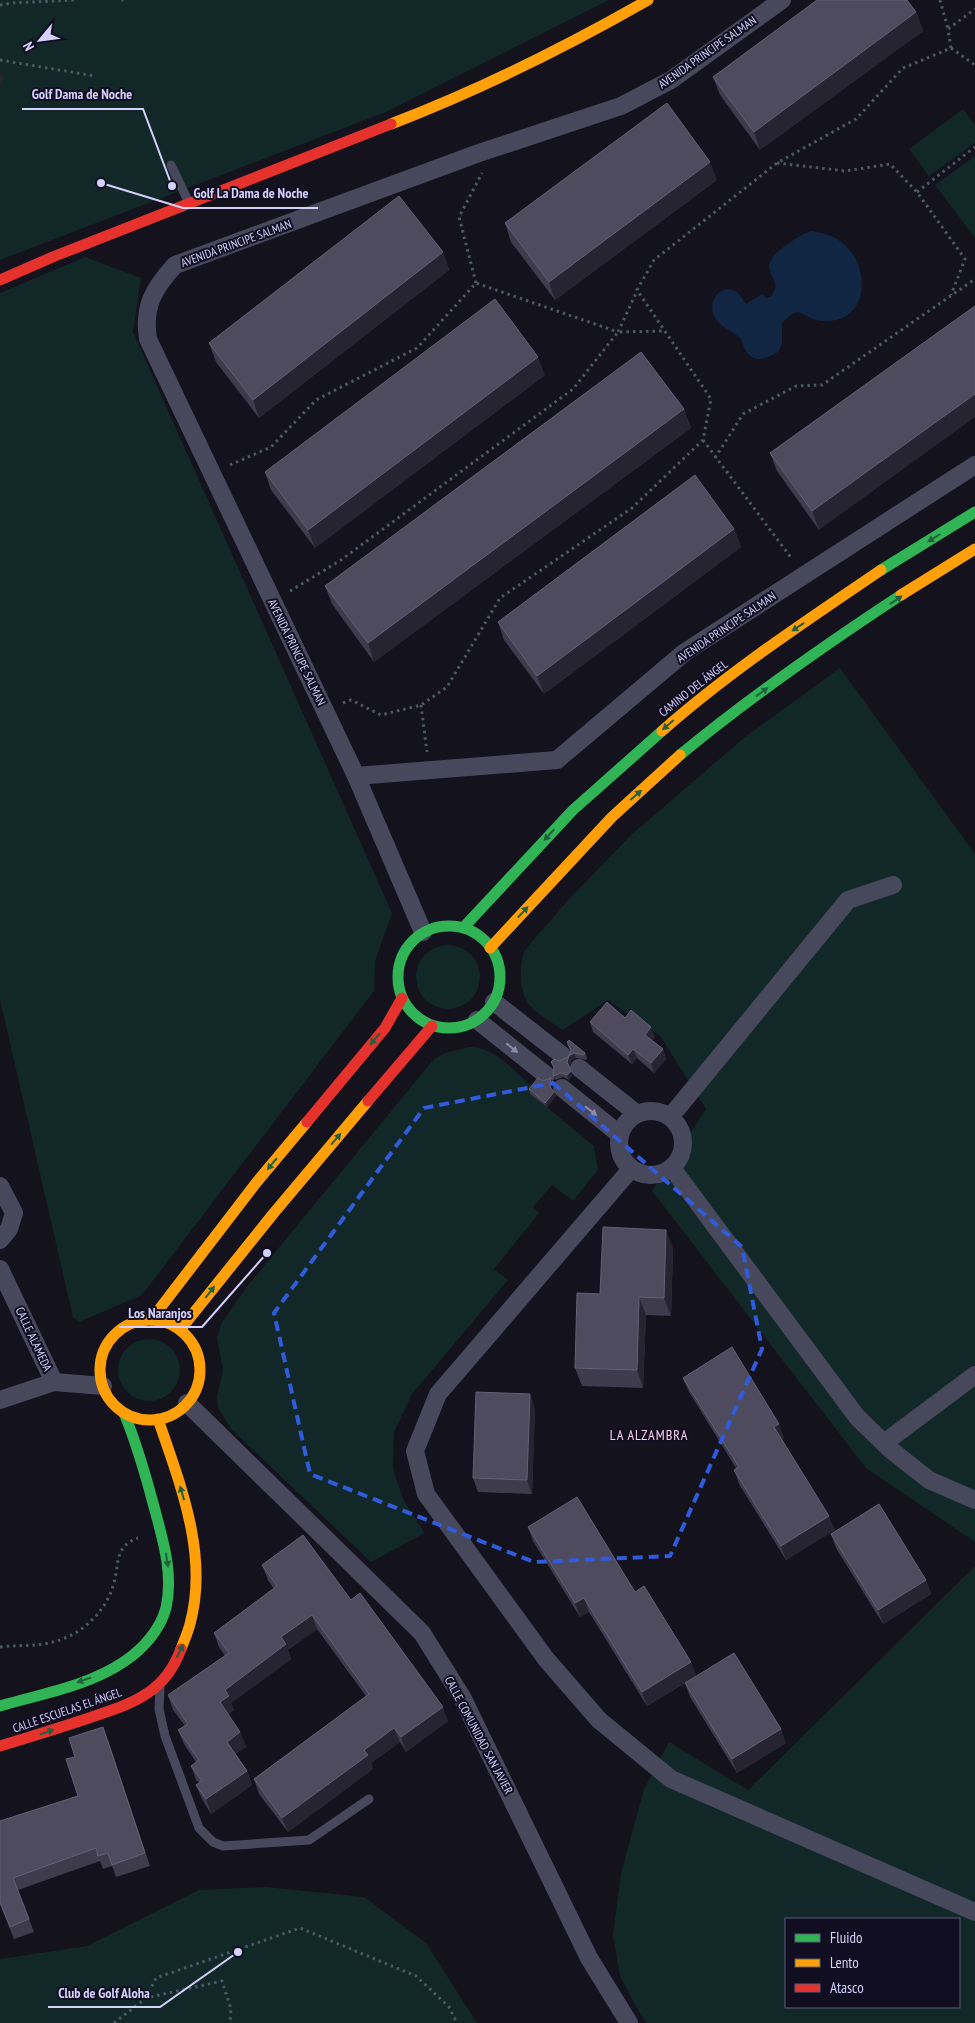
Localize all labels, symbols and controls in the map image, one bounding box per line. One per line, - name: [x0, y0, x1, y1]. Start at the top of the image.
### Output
- street label: AVENIDA PRINCIPE SALMAN: [655, 12, 759, 92]
- north arrow: [15, 15, 65, 65]
- text: N: [19, 39, 38, 54]
- callout: Golf Dama de Noche: [22, 80, 143, 109]
- text: Golf Dama de Noche: [32, 85, 132, 103]
- callout: Golf La Dama de Noche: [183, 179, 318, 208]
- text: Golf La Dama de Noche: [193, 184, 309, 202]
- street label: AVENIDA PRINCIPE SALMAN: [179, 216, 293, 270]
- one-way arrow: [927, 533, 940, 542]
- street label: AVENIDA PRINCIPE SALMAN: [674, 588, 778, 666]
- one-way arrow: [889, 595, 902, 605]
- street label: AVENIDA PRINCIPE SALMAN: [265, 596, 329, 708]
- one-way arrow: [791, 622, 805, 632]
- street label: CAMINO DEL ÁNGEL: [656, 656, 730, 720]
- one-way arrow: [755, 687, 768, 698]
- one-way arrow: [663, 719, 675, 731]
- one-way arrow: [629, 789, 642, 800]
- one-way arrow: [543, 829, 555, 841]
- one-way arrow: [517, 906, 529, 918]
- one-way arrow: [370, 1032, 381, 1045]
- one-way arrow: [505, 1042, 518, 1053]
- one-way arrow: [584, 1106, 597, 1117]
- one-way arrow: [330, 1133, 341, 1146]
- one-way arrow: [266, 1157, 277, 1170]
- one-way arrow: [205, 1285, 215, 1299]
- callout: Los Naranjos: [119, 1298, 202, 1327]
- text: Los Naranjos: [128, 1304, 192, 1322]
- street label: CALLE ALAMEDA: [13, 1305, 56, 1374]
- district label: LA ALZAMBRA: [610, 1426, 688, 1444]
- one-way arrow: [178, 1485, 186, 1500]
- one-way arrow: [163, 1553, 171, 1569]
- one-way arrow: [176, 1644, 184, 1658]
- street label: CALLE COMUNIDAD SAN JAVIER: [442, 1674, 517, 1797]
- one-way arrow: [76, 1677, 91, 1684]
- street label: CALLE ESCUELAS EL ÁNGEL: [11, 1684, 123, 1736]
- one-way arrow: [39, 1728, 54, 1735]
- legend: [785, 1918, 960, 2008]
- text: Fluido: [830, 1928, 862, 1947]
- text: Lento: [830, 1953, 859, 1972]
- callout: Club de Golf Aloha: [48, 1978, 160, 2007]
- text: Atasco: [830, 1978, 864, 1997]
- text: Club de Golf Aloha: [58, 1984, 150, 2002]

